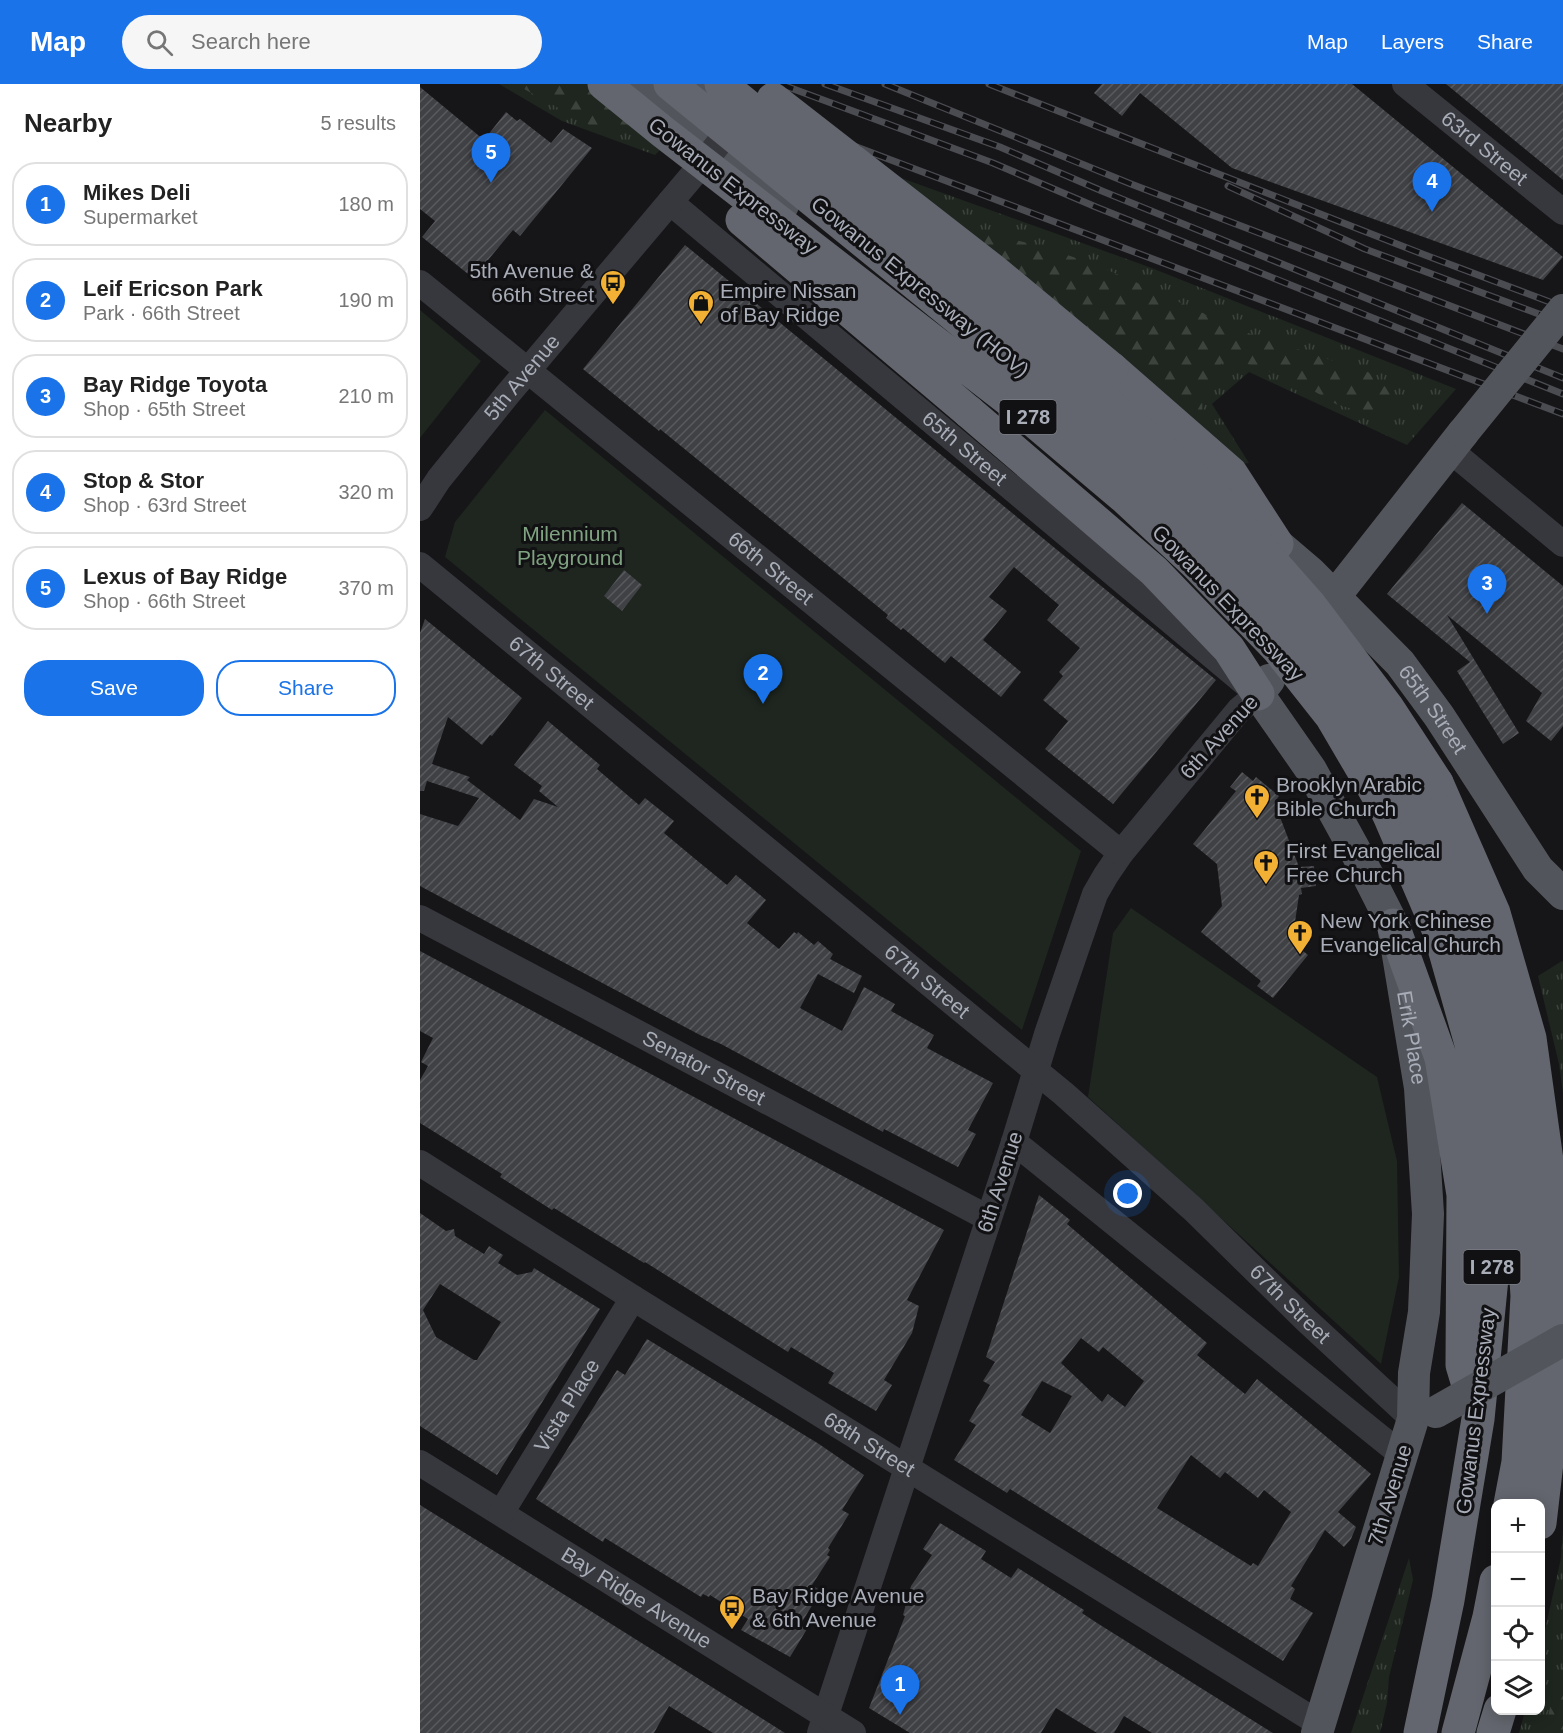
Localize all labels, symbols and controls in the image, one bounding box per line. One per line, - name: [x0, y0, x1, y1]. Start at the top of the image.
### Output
- search box: [122, 15, 542, 69]
- text: Map: [30, 26, 86, 57]
- icon: search: [143, 26, 176, 59]
- text: Search here: [191, 29, 311, 54]
- text: Map: [1307, 30, 1348, 53]
- text: Layers: [1381, 30, 1444, 53]
- text: Share: [1477, 30, 1533, 53]
- street label: 63rd Street: [1437, 106, 1532, 190]
- text: Nearby: [24, 108, 112, 138]
- text: 5 results: [320, 112, 396, 134]
- street label: Gowanus Expressway: [644, 113, 823, 259]
- pin: 5: [472, 134, 510, 183]
- pin: 4: [1412, 162, 1452, 212]
- text: Mikes Deli: [83, 180, 191, 205]
- street label: Gowanus Expressway (HOV): [807, 192, 1034, 381]
- text: 1: [40, 193, 51, 215]
- text: 180 m: [338, 193, 394, 215]
- text: Supermarket: [83, 206, 198, 228]
- place label: 5th Avenue & 66th Street: [469, 259, 594, 306]
- bus stop icon: 5th Avenue & 66th Street: [598, 268, 628, 306]
- text: Leif Ericson Park: [83, 276, 263, 301]
- place label: Empire Nissan of Bay Ridge: [720, 279, 857, 326]
- shop icon: Empire Nissan of Bay Ridge: [686, 288, 716, 326]
- text: 2: [40, 289, 51, 311]
- text: 190 m: [338, 289, 394, 311]
- text: Park · 66th Street: [83, 302, 240, 324]
- street label: 5th Avenue: [479, 329, 564, 425]
- text: Bay Ridge Toyota: [83, 372, 267, 397]
- text: 3: [40, 385, 51, 407]
- text: 210 m: [338, 385, 394, 407]
- text: Shop · 65th Street: [83, 398, 245, 420]
- road number: I 278: [1000, 400, 1056, 434]
- street label: 65th Street: [918, 406, 1012, 490]
- text: Stop & Stor: [83, 468, 204, 493]
- text: 4: [40, 481, 51, 503]
- text: 320 m: [338, 481, 394, 503]
- text: Shop · 63rd Street: [83, 494, 246, 516]
- street label: Gowanus Expressway: [1148, 520, 1309, 686]
- park label: Milennium Playground: [517, 522, 623, 569]
- street label: 66th Street: [724, 526, 818, 609]
- text: Lexus of Bay Ridge: [83, 564, 287, 589]
- pin: 3: [1468, 564, 1506, 614]
- text: 5: [40, 577, 51, 599]
- text: 370 m: [338, 577, 394, 599]
- text: Shop · 66th Street: [83, 590, 245, 612]
- street label: 67th Street: [505, 631, 599, 714]
- pin: 2: [744, 654, 782, 704]
- button: Save: [24, 660, 204, 716]
- button: Share: [216, 660, 396, 716]
- street label: 65th Street: [1394, 660, 1472, 758]
- street label: 6th Avenue: [1175, 690, 1262, 783]
- place label: Brooklyn Arabic Bible Church: [1276, 773, 1422, 820]
- church icon: Brooklyn Arabic Bible Church: [1242, 782, 1272, 820]
- place label: First Evangelical Free Church: [1286, 839, 1440, 886]
- church icon: First Evangelical Free Church: [1251, 848, 1281, 886]
- place label: New York Chinese Evangelical Church: [1320, 909, 1501, 956]
- church icon: New York Chinese Evangelical Church: [1285, 918, 1315, 956]
- street label: 67th Street: [880, 939, 974, 1023]
- street label: Erik Place: [1393, 989, 1431, 1086]
- street label: Senator Street: [639, 1026, 770, 1109]
- street label: 6th Avenue: [972, 1128, 1027, 1235]
- your location: [1113, 1179, 1142, 1208]
- road number: I 278: [1464, 1250, 1520, 1284]
- street label: 67th Street: [1245, 1260, 1335, 1348]
- street label: Gowanus Expressway: [1451, 1306, 1500, 1515]
- street label: Vista Place: [529, 1355, 604, 1456]
- street label: 68th Street: [820, 1407, 919, 1481]
- street label: 7th Avenue: [1363, 1441, 1416, 1548]
- map controls: [1491, 1499, 1545, 1715]
- button: +: [1491, 1499, 1545, 1553]
- street label: Bay Ridge Avenue: [557, 1542, 716, 1653]
- button: −: [1491, 1553, 1545, 1607]
- place label: Bay Ridge Avenue & 6th Avenue: [752, 1584, 924, 1631]
- bus stop icon: Bay Ridge Avenue & 6th Avenue: [717, 1593, 747, 1631]
- button: locate: [1491, 1607, 1545, 1661]
- button: layers: [1491, 1661, 1545, 1715]
- pin: 1: [880, 1666, 920, 1715]

